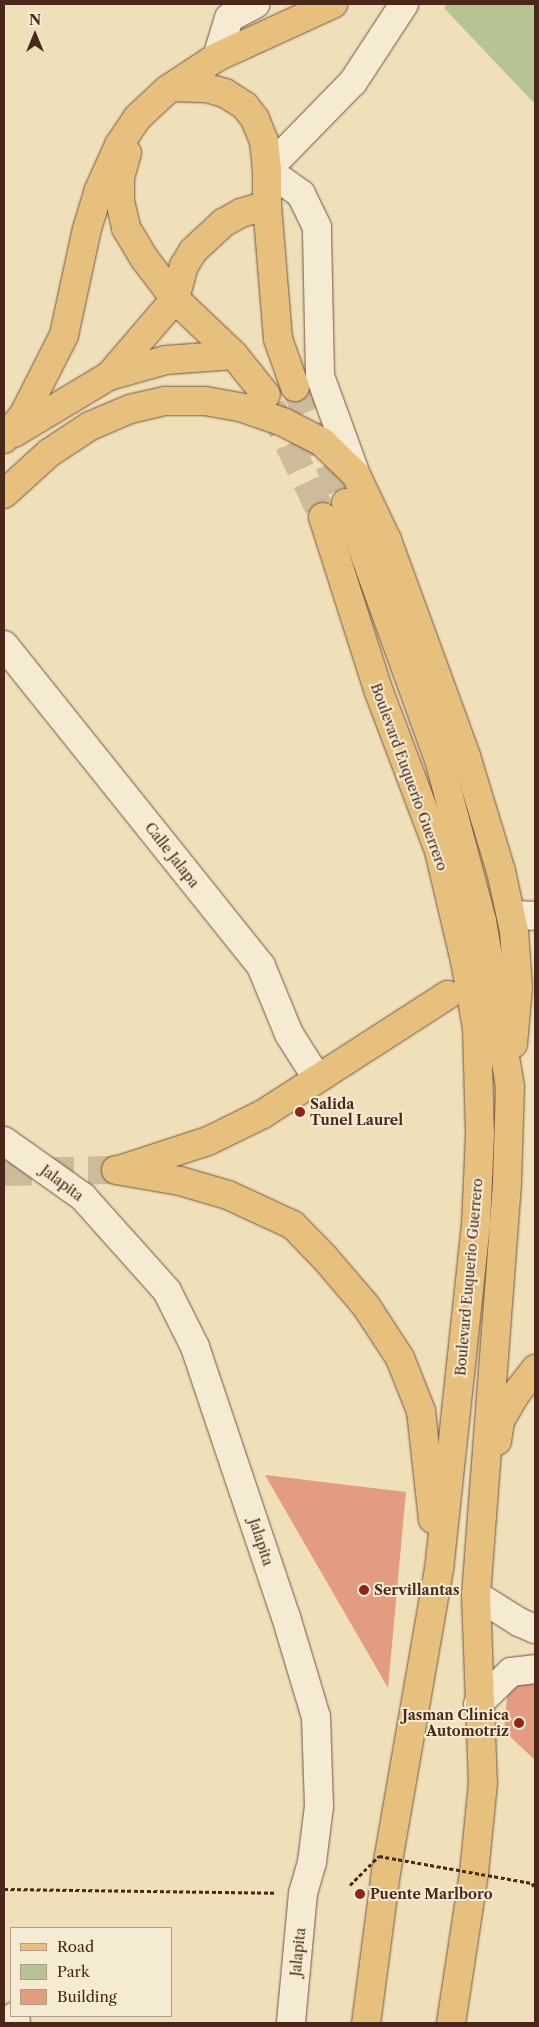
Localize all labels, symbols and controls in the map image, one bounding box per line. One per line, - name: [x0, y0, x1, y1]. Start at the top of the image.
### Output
- north arrow: [10, 10, 60, 60]
- text: N: [29, 11, 41, 29]
- street label: Boulevard Euquerio Guerrero: [367, 681, 451, 873]
- street label: Calle Jalapa: [141, 819, 203, 891]
- place label: Salida Tunel Laurel: [310, 1096, 403, 1128]
- marker: Salida Tunel Laurel: [294, 1106, 306, 1118]
- street label: Jalapita: [37, 1162, 87, 1204]
- street label: Boulevard Euquerio Guerrero: [452, 1177, 486, 1377]
- street label: Jalapita: [245, 1516, 277, 1568]
- place label: Servillantas: [374, 1582, 459, 1598]
- marker: Servillantas: [358, 1584, 370, 1596]
- place label: Jasman Clínica Automotriz: [402, 1707, 509, 1740]
- marker: Jasman Clínica Automotriz: [513, 1717, 525, 1729]
- place label: Puente Marlboro: [370, 1886, 493, 1902]
- marker: Puente Marlboro: [354, 1888, 366, 1900]
- legend: [10, 1927, 172, 2017]
- street label: Jalapita: [287, 1927, 309, 1977]
- text: Road: [57, 1937, 94, 1956]
- text: Park: [57, 1962, 90, 1981]
- text: Building: [57, 1987, 117, 2006]

